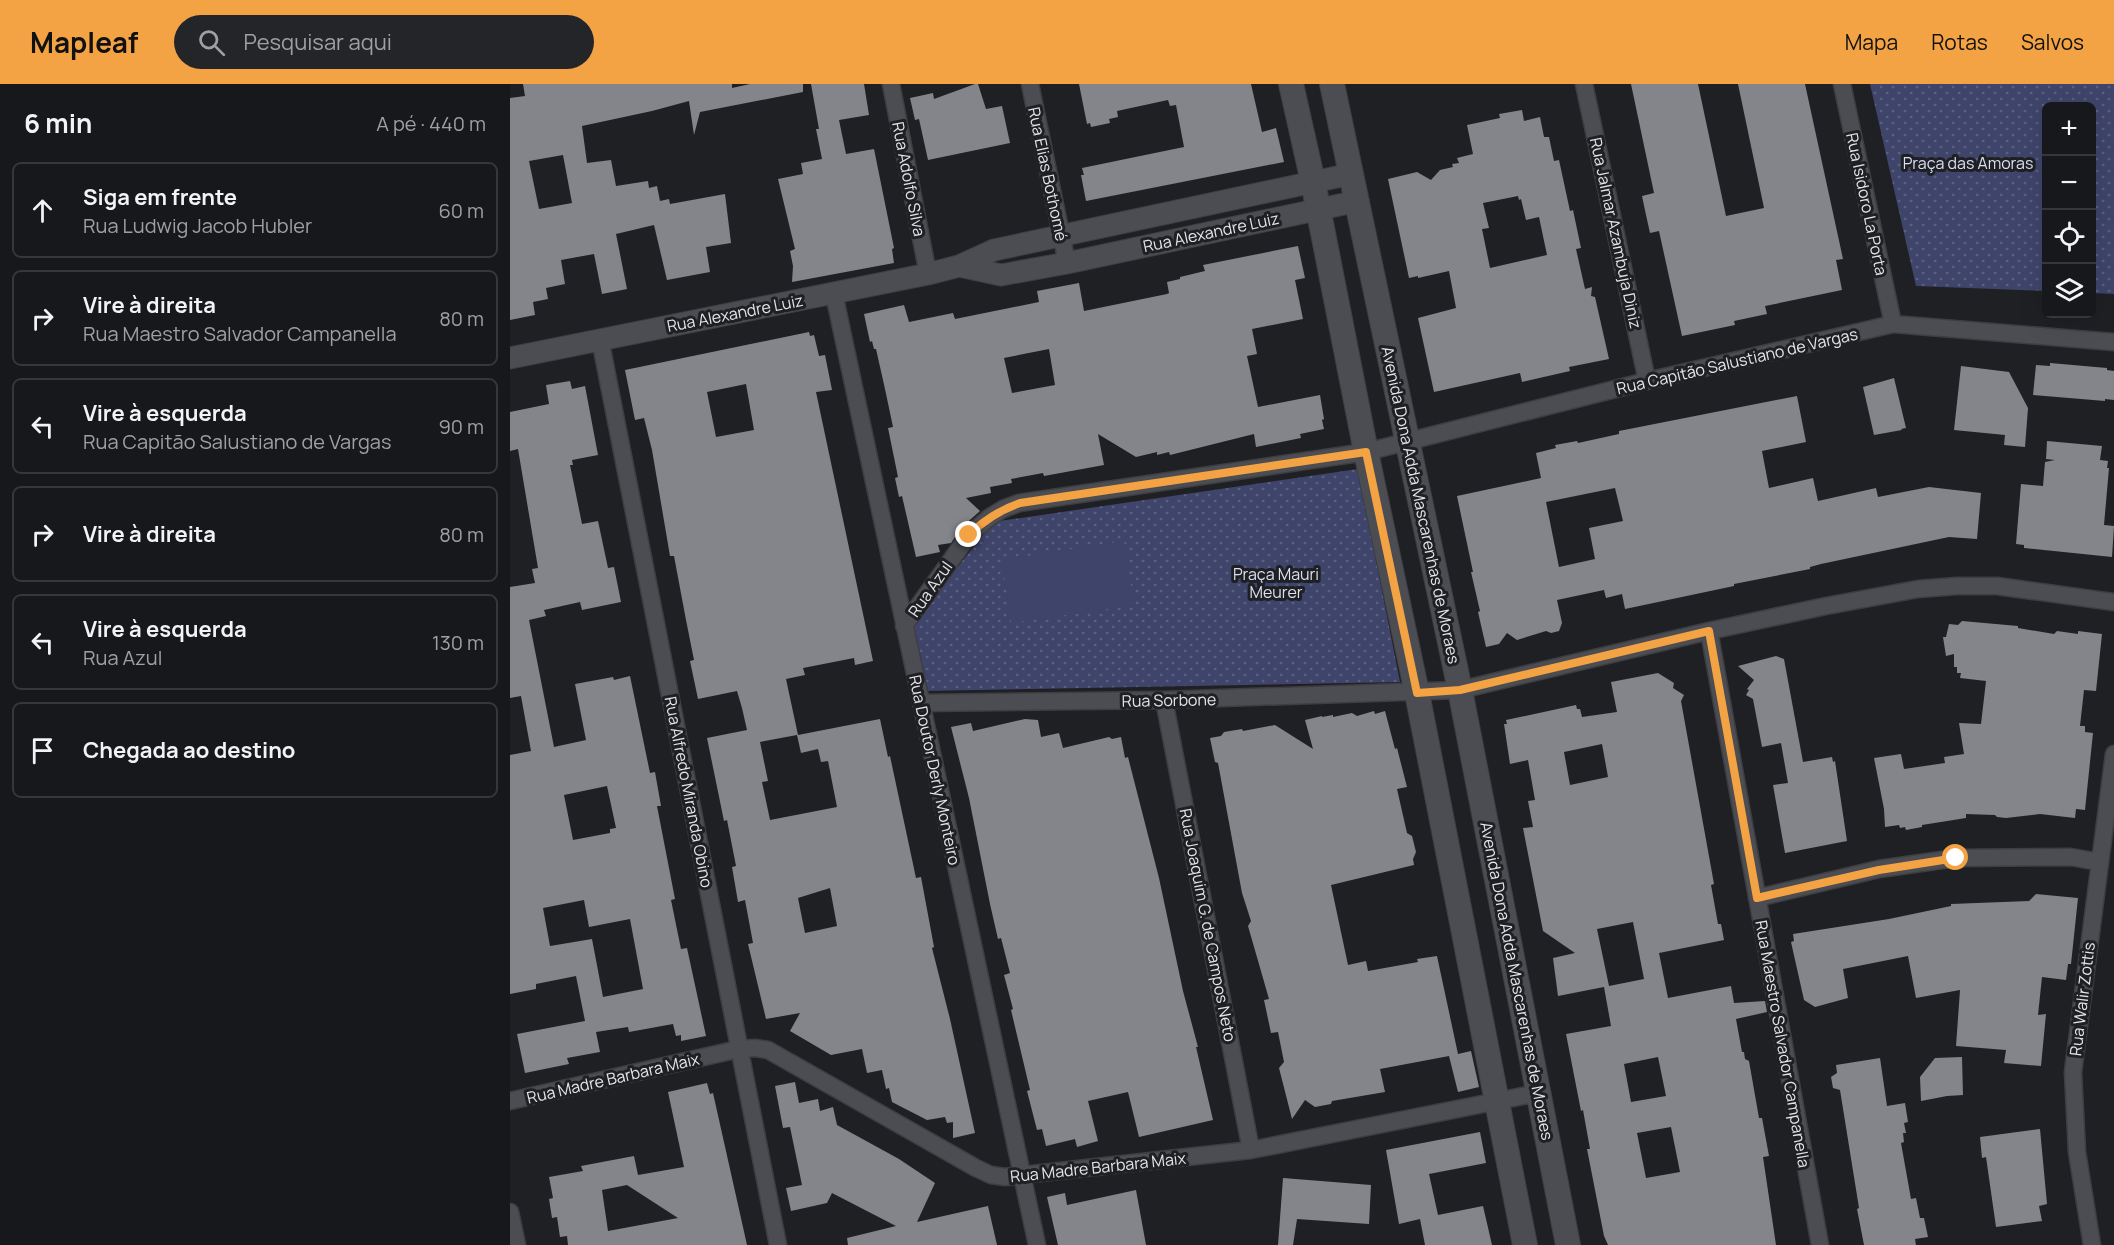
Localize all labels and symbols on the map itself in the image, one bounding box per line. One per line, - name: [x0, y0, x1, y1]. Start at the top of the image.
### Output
- street label: Rua Elias Bothomé: [1023, 105, 1073, 243]
- street label: Rua Adolfo Silva: [887, 120, 931, 238]
- street label: Rua Isidoro La Porta: [1841, 131, 1893, 277]
- street label: Rua Jalmar Azambuja Diniz: [1585, 135, 1647, 331]
- park label: Praça das Amoras: [1903, 152, 2033, 174]
- street label: Rua Alexandre Luiz: [1141, 207, 1281, 257]
- street label: Rua Alexandre Luiz: [665, 289, 805, 337]
- street label: Rua Capitão Salustiano de Vargas: [1614, 323, 1860, 399]
- street label: Avenida Dona Adda Mascarenhas de Moraes: [1377, 344, 1465, 666]
- route end: [955, 521, 981, 547]
- street label: Rua Azul: [903, 557, 957, 621]
- park label: Praça Mauri Meurer: [1233, 563, 1319, 603]
- street label: Rua Doutor Derly Monteiro: [904, 673, 966, 867]
- street label: Rua Sorbone: [1122, 688, 1216, 712]
- street label: Rua Alfredo Miranda Obino: [660, 694, 718, 890]
- street label: Rua Joaquim G. de Campos Neto: [1175, 807, 1241, 1043]
- street label: Avenida Dona Adda Mascarenhas de Moraes: [1475, 820, 1559, 1142]
- route start: [1942, 844, 1968, 870]
- street label: Rua Maestro Salvador Campanella: [1750, 919, 1816, 1169]
- street label: Rua Walir Zottis: [2064, 941, 2100, 1057]
- street label: Rua Madre Barbara Maix: [525, 1047, 702, 1109]
- street label: Rua Madre Barbara Maix: [1009, 1147, 1187, 1187]

